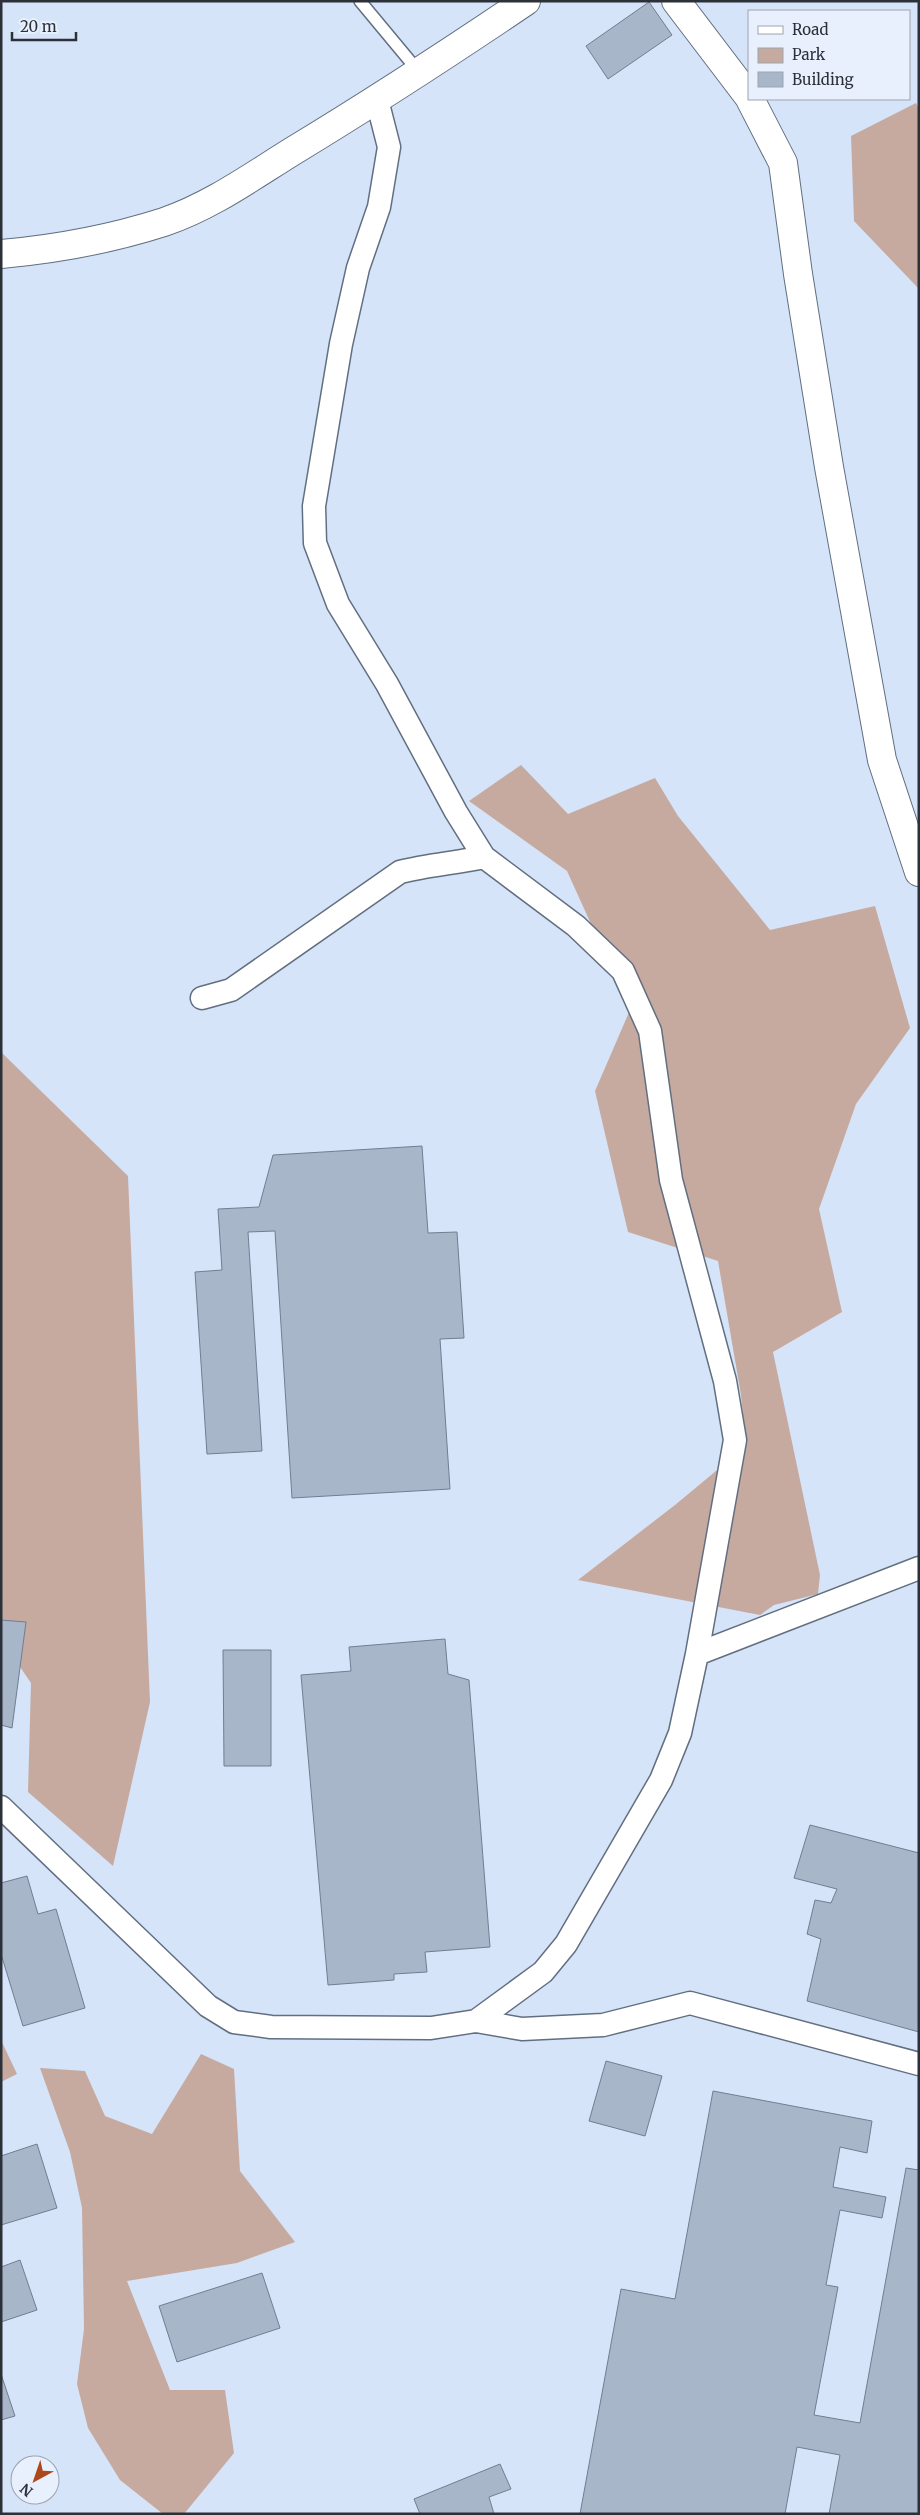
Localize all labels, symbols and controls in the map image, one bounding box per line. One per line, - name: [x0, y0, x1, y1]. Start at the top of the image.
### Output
- scale bar: [12, 10, 76, 42]
- legend: [748, 10, 910, 100]
- text: 20 m: [20, 17, 57, 36]
- text: Road: [792, 20, 828, 39]
- text: Park: [792, 45, 826, 64]
- text: Building: [792, 70, 854, 89]
- north arrow: [10, 2455, 60, 2505]
- text: N: [17, 2480, 37, 2500]

